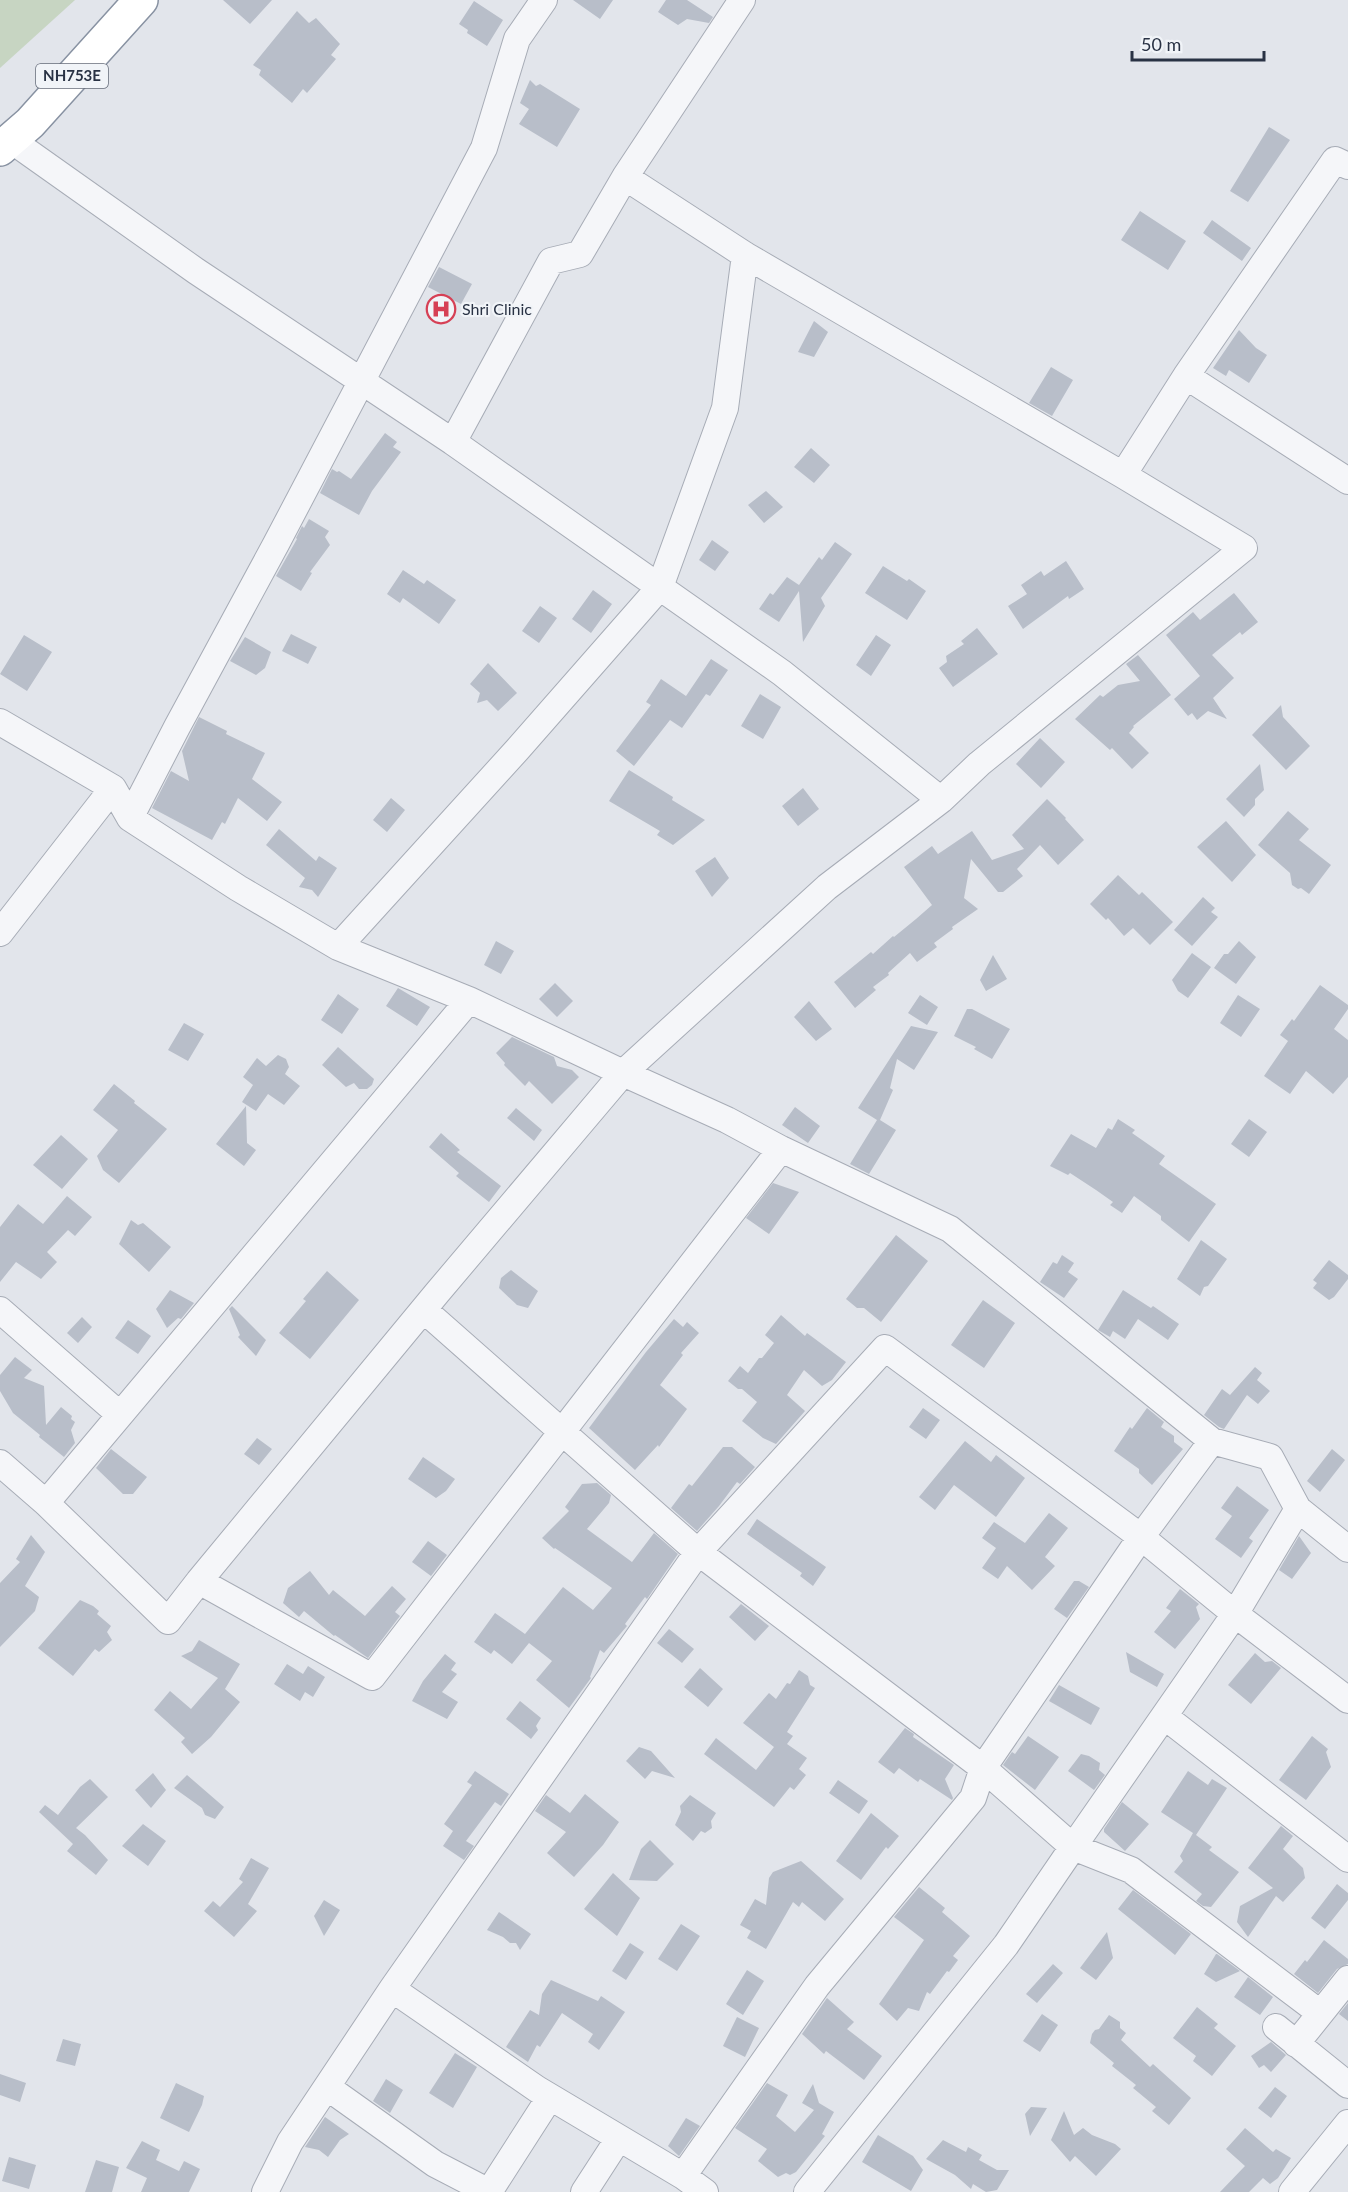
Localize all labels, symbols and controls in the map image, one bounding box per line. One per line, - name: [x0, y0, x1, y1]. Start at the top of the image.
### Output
- scale bar: [1132, 24, 1264, 62]
- text: 50 m: [1141, 33, 1181, 55]
- road number: NH753E: [36, 64, 108, 88]
- hospital icon: Shri Clinic: [425, 293, 457, 325]
- place label: Shri Clinic: [462, 299, 532, 318]

